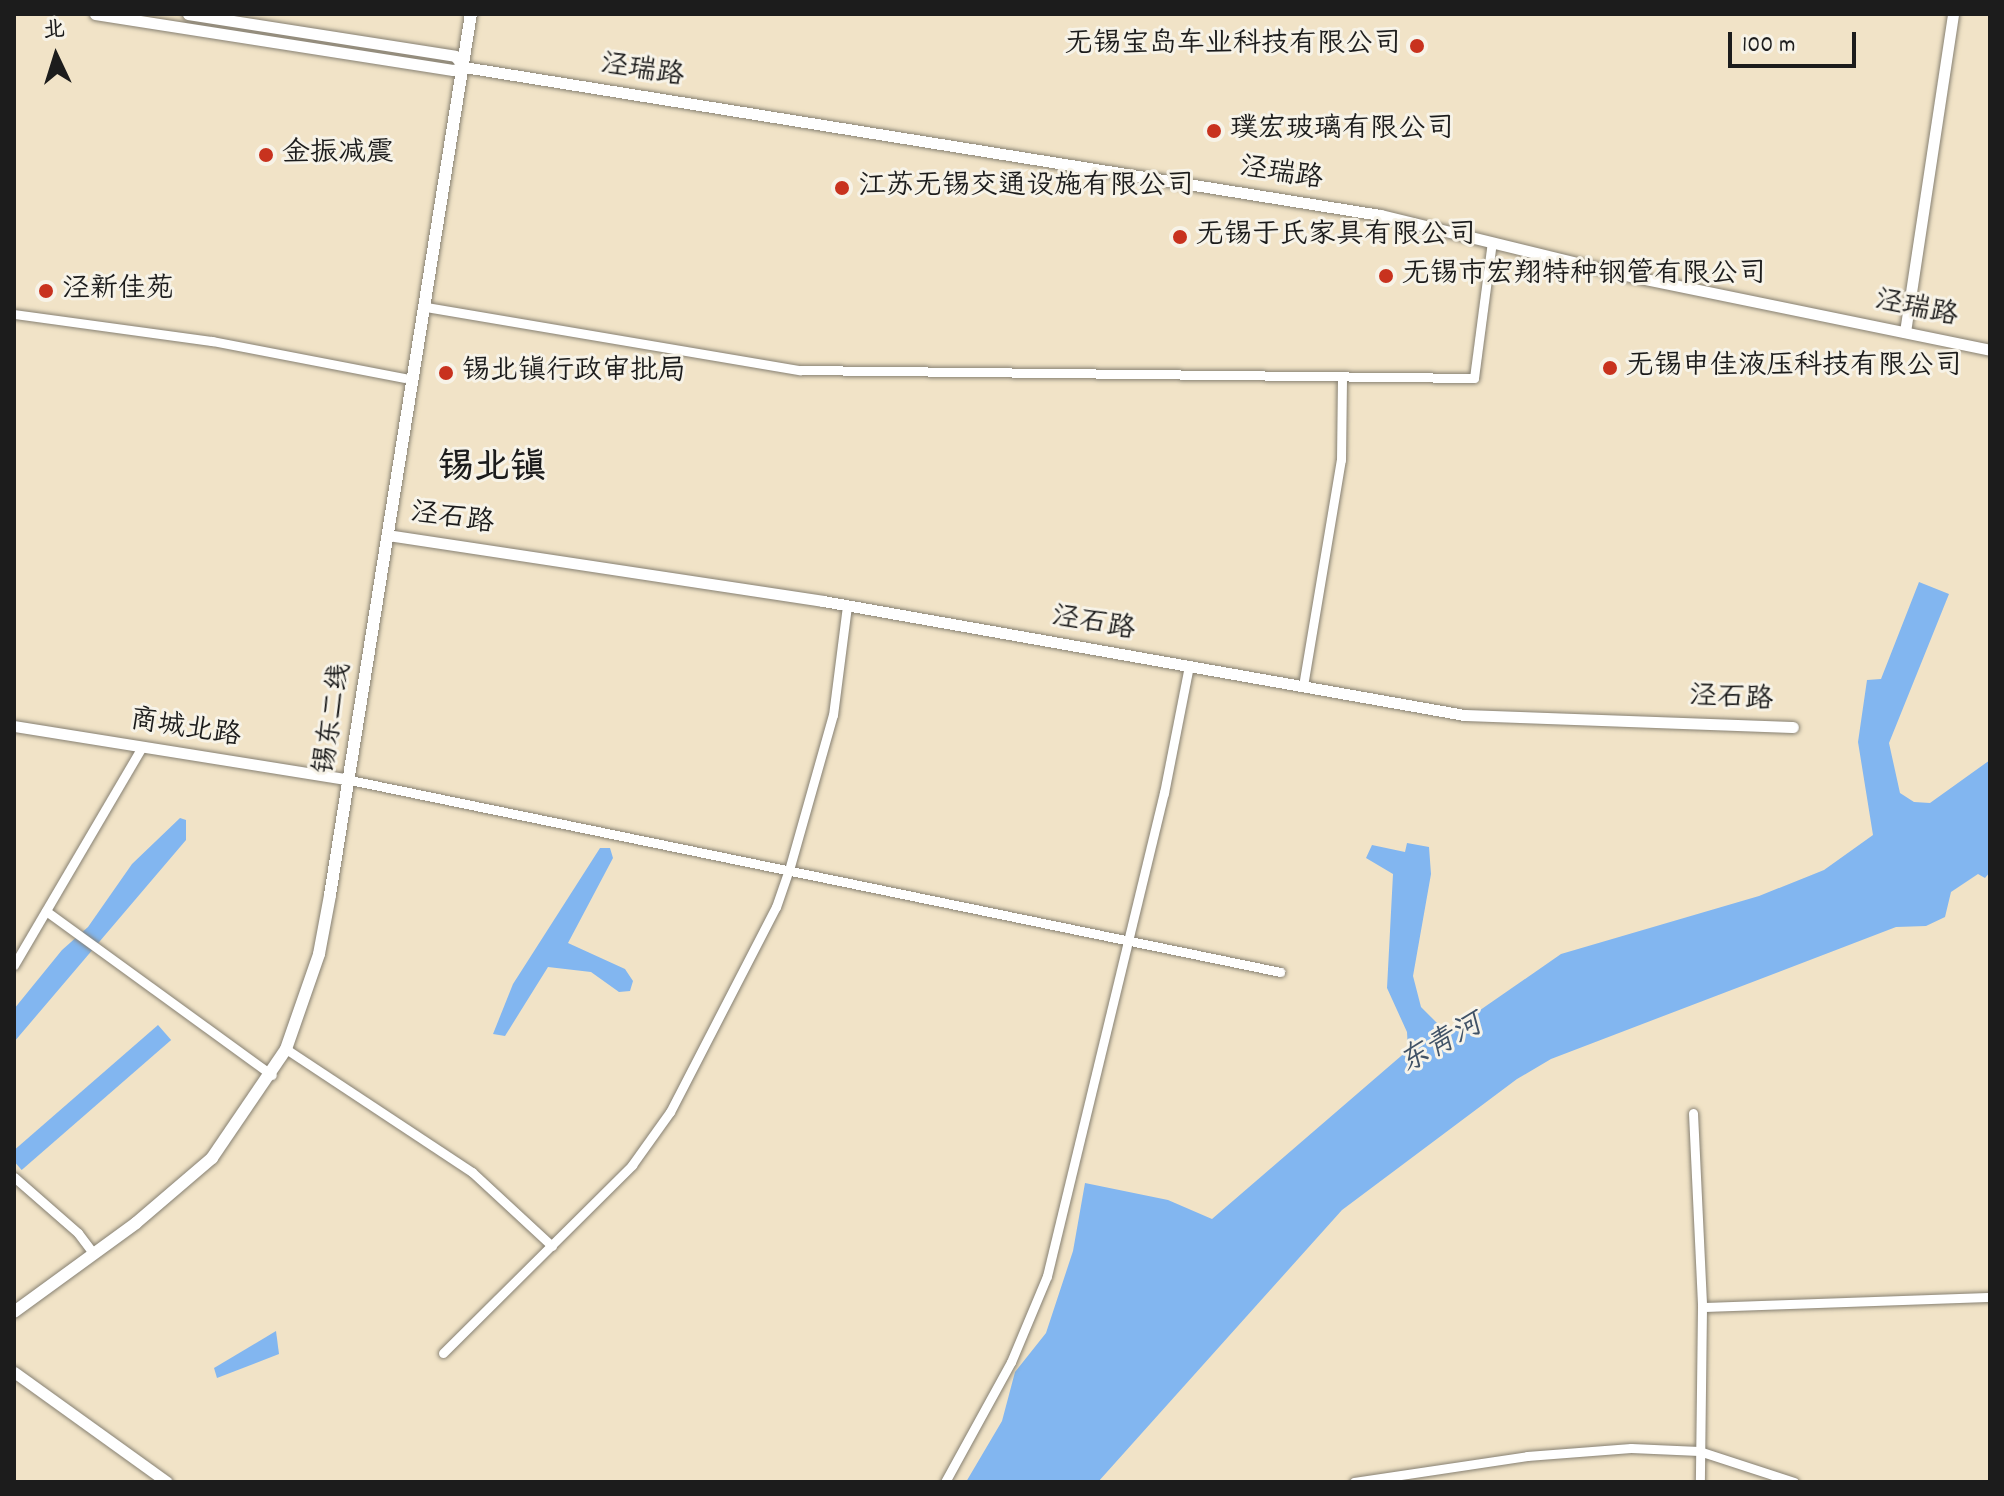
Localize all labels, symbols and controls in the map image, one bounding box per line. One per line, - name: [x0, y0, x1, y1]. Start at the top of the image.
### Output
- text: 北: [42, 15, 66, 48]
- north arrow: [16, 16, 96, 96]
- scale bar: [1732, 16, 1860, 66]
- place label: 无锡宝岛车业科技有限公司: [1065, 29, 1401, 63]
- text: 100 m: [1742, 29, 1795, 63]
- marker: 无锡宝岛车业科技有限公司: [1408, 37, 1426, 55]
- street label: 泾瑞路: [598, 49, 686, 95]
- place label: 璞宏玻璃有限公司: [1230, 114, 1454, 148]
- marker: 璞宏玻璃有限公司: [1205, 122, 1223, 140]
- place label: 金振减震: [282, 138, 394, 172]
- marker: 金振减震: [257, 146, 275, 164]
- street label: 泾瑞路: [1237, 152, 1325, 198]
- place label: 江苏无锡交通设施有限公司: [858, 171, 1194, 205]
- marker: 江苏无锡交通设施有限公司: [833, 179, 851, 197]
- place label: 无锡于氏家具有限公司: [1196, 220, 1476, 254]
- marker: 无锡于氏家具有限公司: [1171, 228, 1189, 246]
- place label: 无锡市宏翔特种钢管有限公司: [1402, 259, 1766, 293]
- marker: 无锡市宏翔特种钢管有限公司: [1377, 267, 1395, 285]
- place label: 泾新佳苑: [62, 274, 174, 308]
- marker: 泾新佳苑: [37, 282, 55, 300]
- street label: 泾瑞路: [1871, 285, 1961, 335]
- place label: 无锡申佳液压科技有限公司: [1626, 351, 1962, 385]
- place label: 锡北镇行政审批局: [462, 356, 686, 390]
- marker: 无锡申佳液压科技有限公司: [1601, 359, 1619, 377]
- marker: 锡北镇行政审批局: [437, 364, 455, 382]
- district label: 锡北镇: [438, 449, 546, 493]
- street label: 泾石路: [408, 498, 496, 542]
- street label: 泾石路: [1049, 601, 1137, 649]
- street label: 锡东二线: [310, 661, 360, 777]
- street label: 泾石路: [1688, 681, 1774, 719]
- street label: 商城北路: [127, 705, 243, 755]
- water label: 东青河: [1394, 1008, 1490, 1084]

